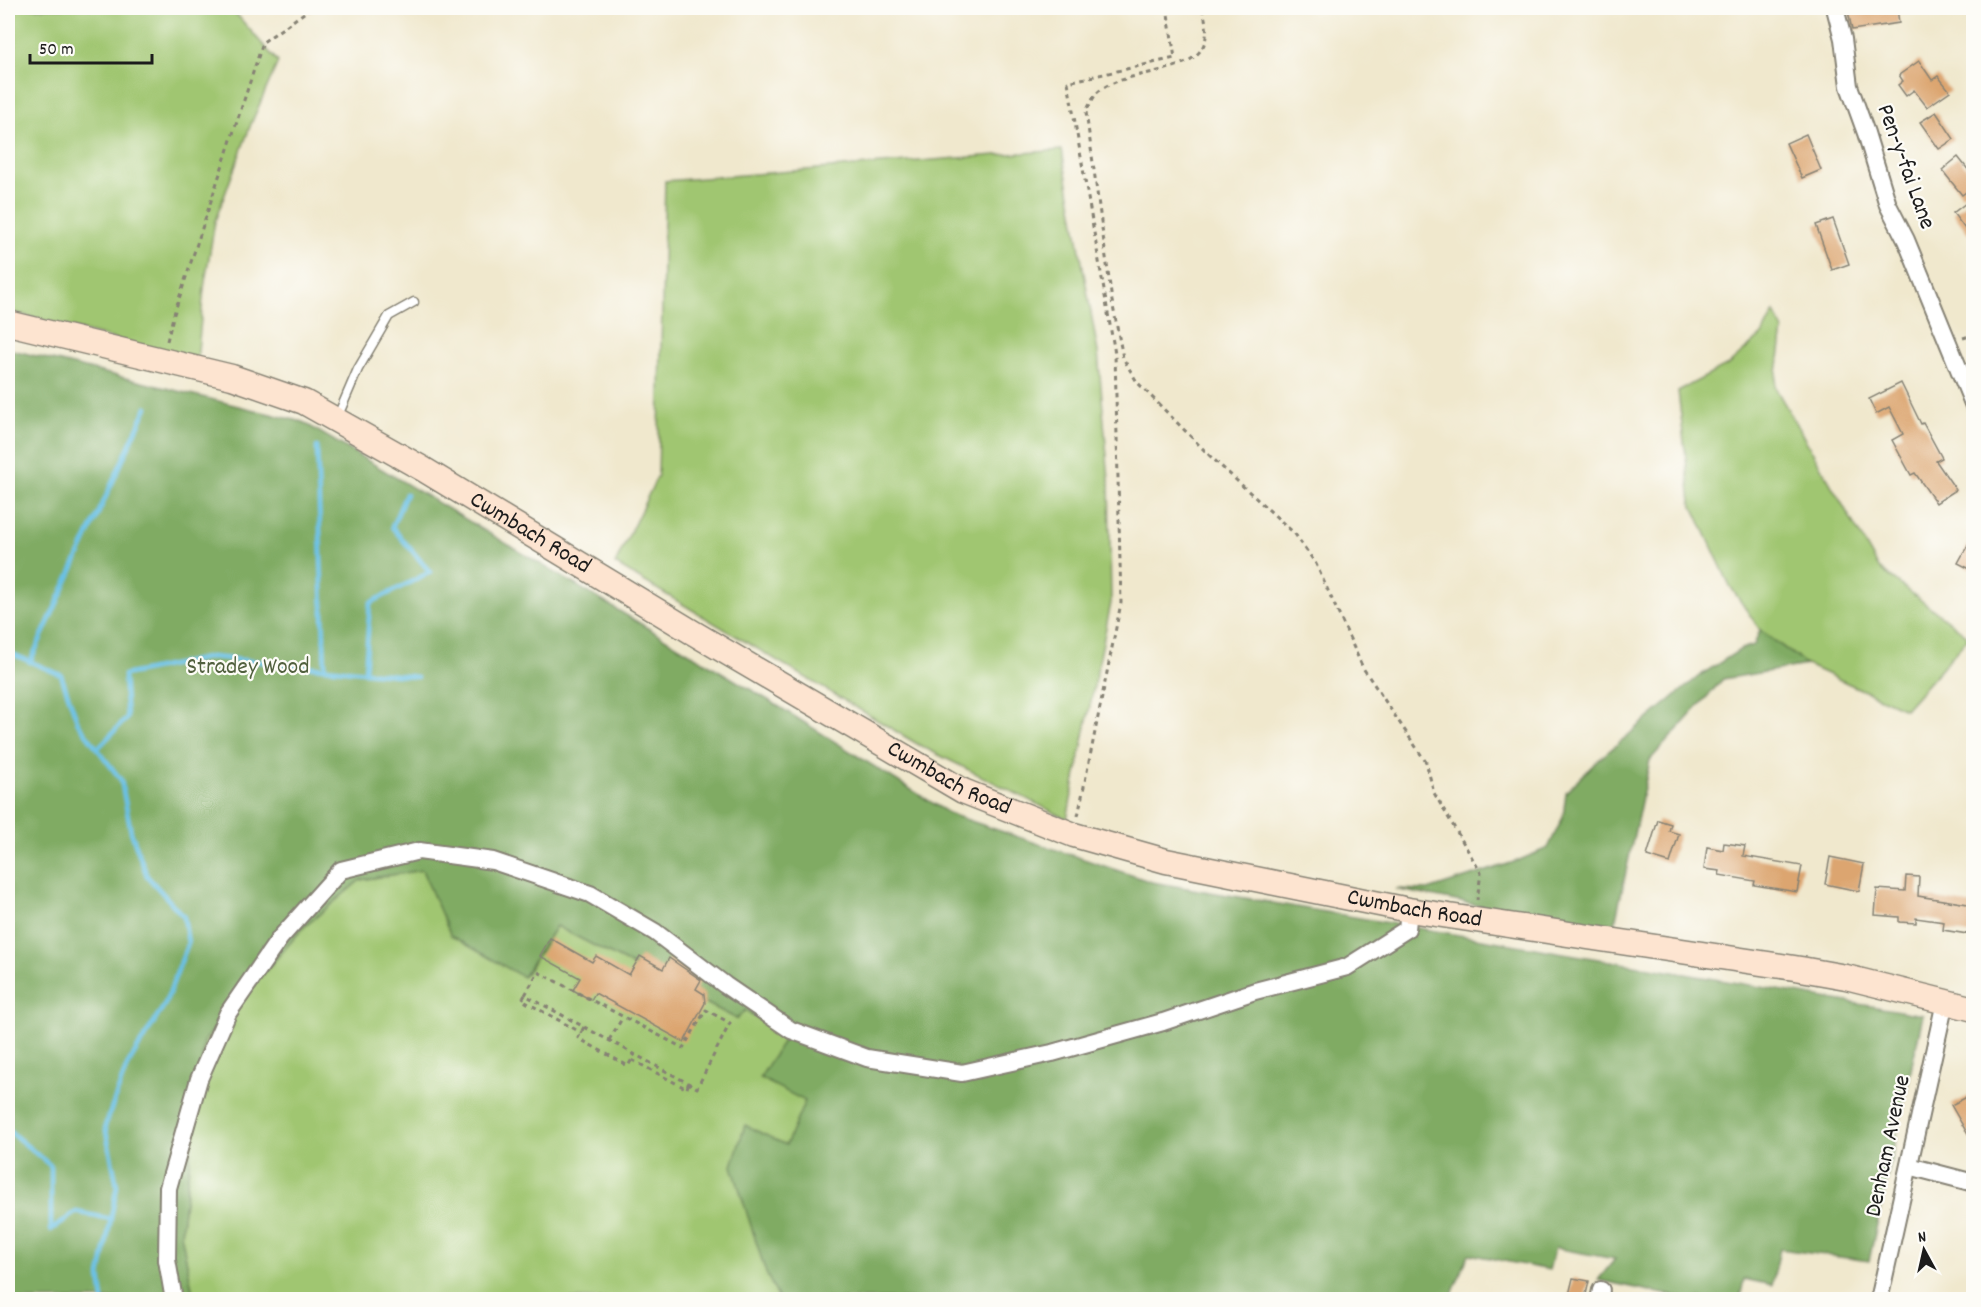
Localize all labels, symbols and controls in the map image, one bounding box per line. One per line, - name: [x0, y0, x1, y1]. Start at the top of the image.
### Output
- scale bar: [30, 27, 152, 65]
- text: 50 m: [39, 38, 74, 63]
- street label: Pen-y-fai Lane: [1867, 100, 1943, 234]
- street label: Cwmbach Road: [463, 484, 597, 584]
- park label: Stradey Wood: [186, 651, 310, 685]
- street label: Cwmbach Road: [880, 733, 1016, 825]
- street label: Cwmbach Road: [1344, 881, 1484, 938]
- street label: Denham Avenue: [1857, 1072, 1921, 1220]
- north arrow: [1894, 1220, 1954, 1280]
- text: N: [1917, 1226, 1928, 1250]

